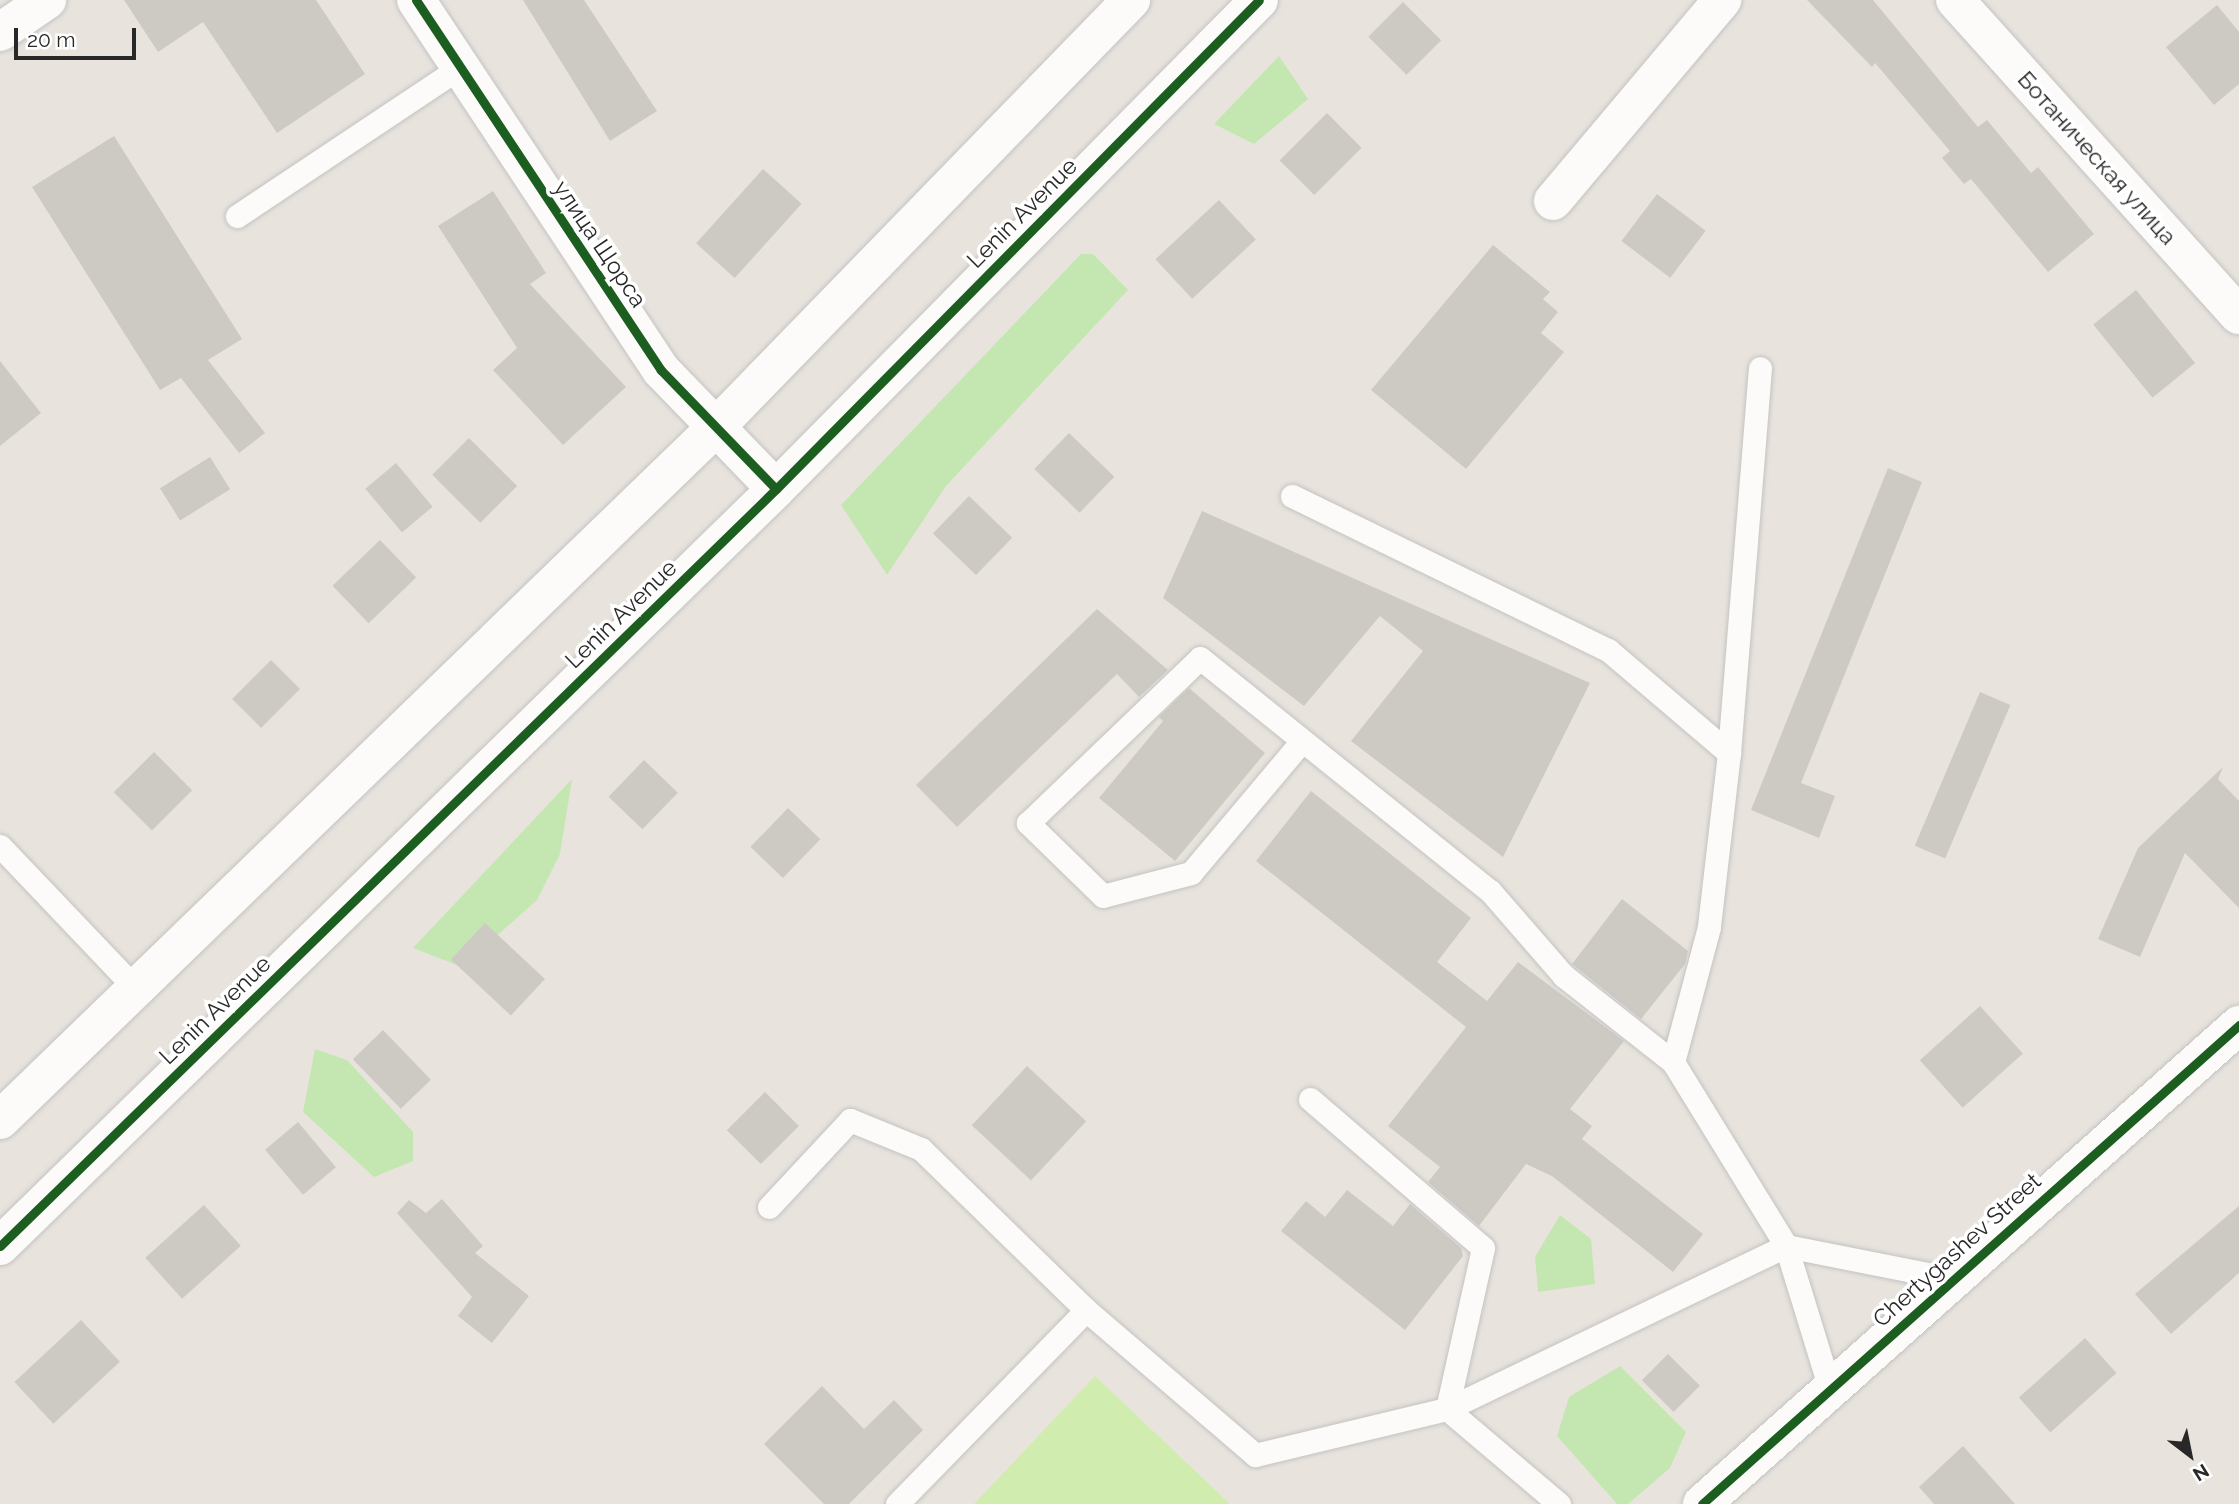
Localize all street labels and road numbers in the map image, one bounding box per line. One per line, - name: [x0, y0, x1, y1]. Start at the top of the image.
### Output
- street label: Ботаническая улица: [2012, 65, 2182, 251]
- street label: Lenin Avenue: [961, 152, 1083, 274]
- street label: улица Щорса: [548, 175, 652, 313]
- street label: Lenin Avenue: [559, 554, 683, 674]
- street label: Lenin Avenue: [153, 950, 277, 1070]
- street label: Chertygashev Street: [1867, 1167, 2047, 1333]

